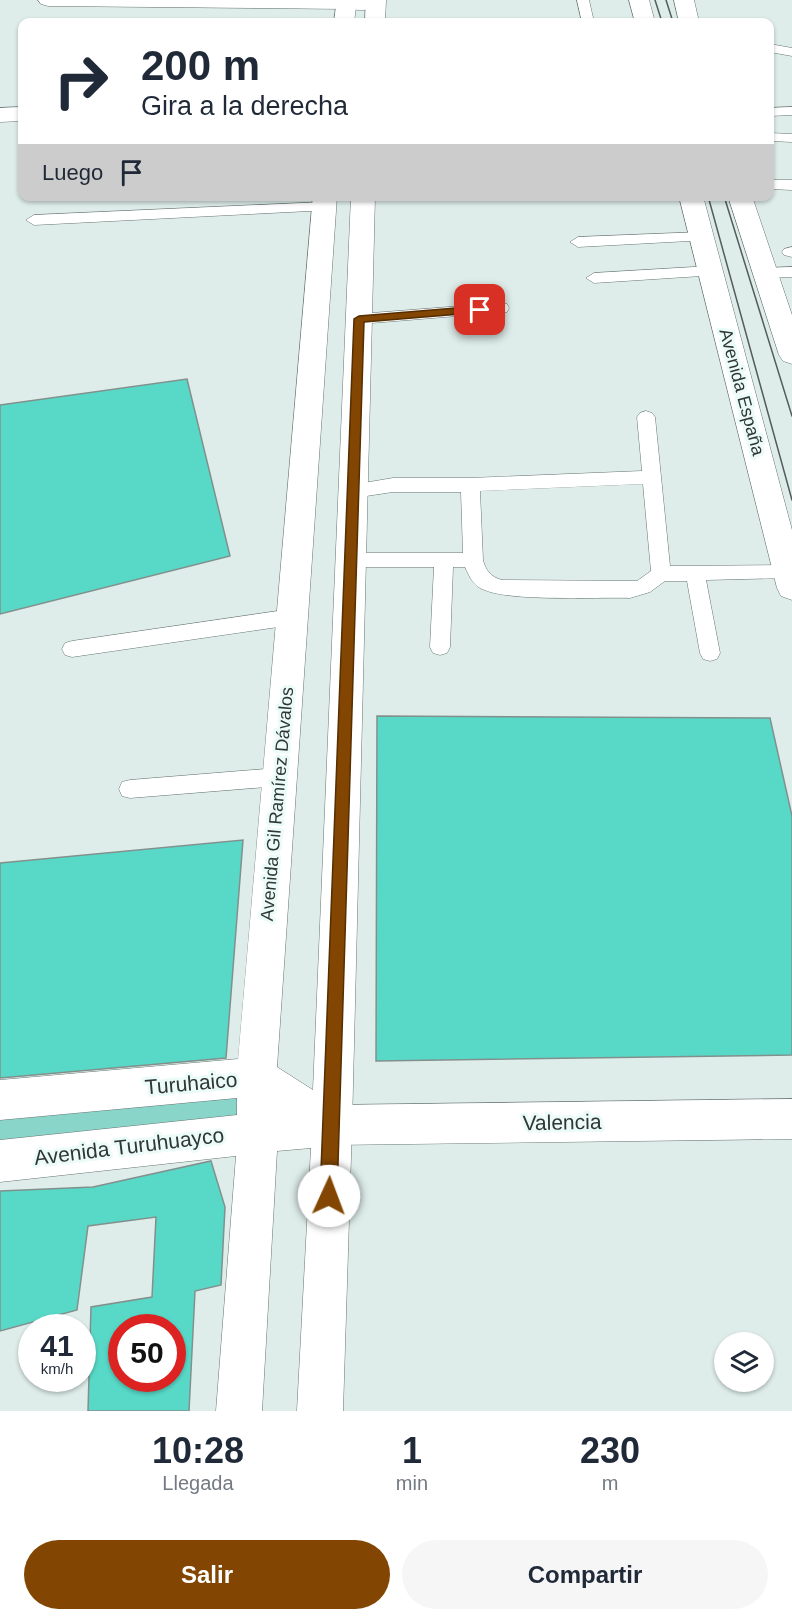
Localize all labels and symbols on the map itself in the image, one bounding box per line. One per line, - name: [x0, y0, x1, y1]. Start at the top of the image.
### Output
- pin: [454, 284, 505, 335]
- street label: Avenida España: [715, 326, 769, 459]
- street label: Avenida Gil Ramírez Dávalos: [257, 686, 297, 922]
- street label: Turuhaico: [144, 1068, 238, 1098]
- street label: Valencia: [522, 1110, 602, 1134]
- street label: Avenida Turuhuayco: [33, 1123, 225, 1169]
- position arrow: [297, 1164, 361, 1228]
- speed limit sign: 50: [108, 1314, 186, 1392]

